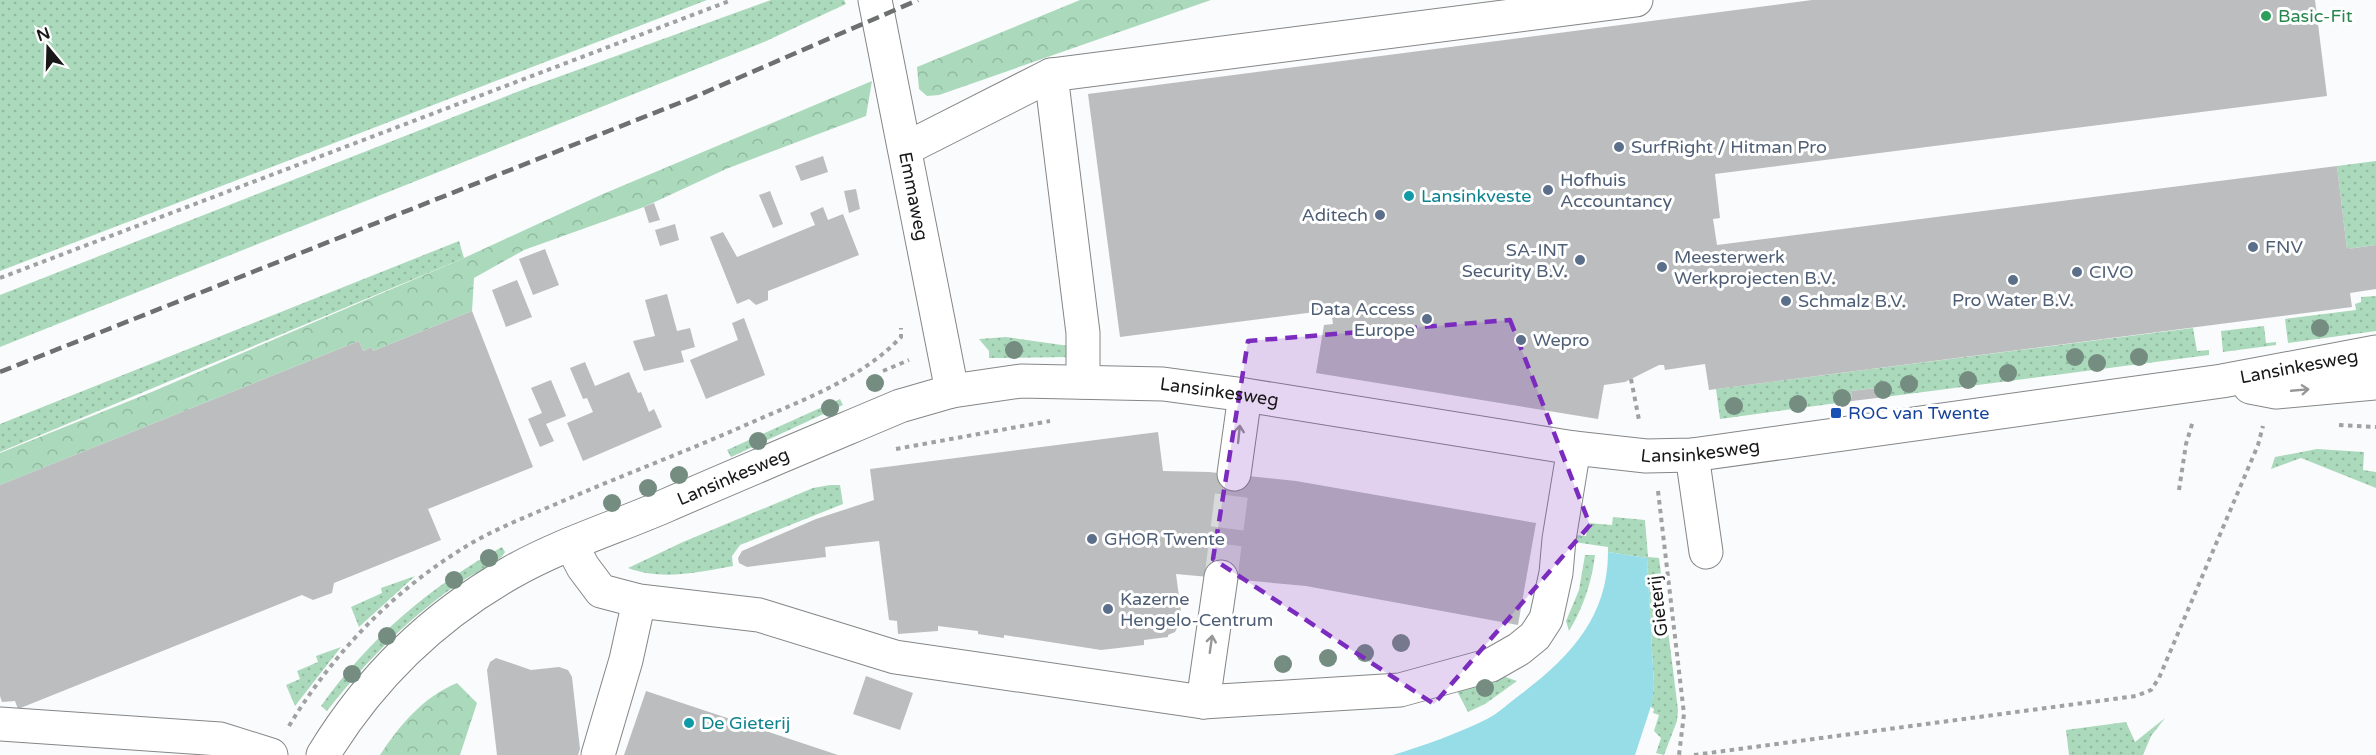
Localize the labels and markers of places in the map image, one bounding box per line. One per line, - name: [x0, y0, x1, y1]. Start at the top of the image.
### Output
- place label: Basic-Fit: [2278, 5, 2353, 27]
- marker: Basic-Fit: [2259, 9, 2273, 23]
- place label: SurfRight / Hitman Pro: [1631, 136, 1827, 158]
- marker: SurfRight / Hitman Pro: [1612, 140, 1626, 154]
- place label: Hofhuis Accountancy: [1560, 169, 1672, 212]
- marker: Hofhuis Accountancy: [1541, 183, 1555, 197]
- place label: Lansinkveste: [1421, 185, 1531, 207]
- marker: Lansinkveste: [1402, 189, 1416, 203]
- place label: Aditech: [1301, 204, 1368, 226]
- marker: Aditech: [1373, 208, 1387, 222]
- place label: FNV: [2265, 236, 2303, 258]
- place label: SA-INT Security B.V.: [1462, 239, 1568, 282]
- marker: FNV: [2246, 240, 2260, 254]
- place label: Meesterwerk Werkprojecten B.V.: [1674, 246, 1836, 289]
- marker: SA-INT Security B.V.: [1573, 253, 1587, 267]
- marker: Meesterwerk Werkprojecten B.V.: [1655, 260, 1669, 274]
- place label: CIVO: [2089, 261, 2134, 283]
- marker: CIVO: [2070, 265, 2084, 279]
- marker: Pro Water B.V.: [2006, 273, 2020, 287]
- place label: Pro Water B.V.: [1952, 289, 2074, 311]
- place label: Schmalz B.V.: [1798, 290, 1906, 312]
- marker: Schmalz B.V.: [1779, 294, 1793, 308]
- place label: Data Access Europe: [1310, 298, 1415, 341]
- marker: Data Access Europe: [1420, 312, 1434, 326]
- place label: Wepro: [1533, 329, 1590, 351]
- marker: Wepro: [1514, 333, 1528, 347]
- place label: ROC van Twente: [1848, 402, 1990, 424]
- marker: ROC van Twente: [1829, 406, 1843, 420]
- place label: GHOR Twente: [1104, 528, 1225, 550]
- marker: GHOR Twente: [1085, 532, 1099, 546]
- place label: Kazerne Hengelo-Centrum: [1120, 588, 1273, 631]
- marker: Kazerne Hengelo-Centrum: [1101, 602, 1115, 616]
- place label: De Gieterij: [701, 712, 790, 734]
- marker: De Gieterij: [682, 716, 696, 730]

